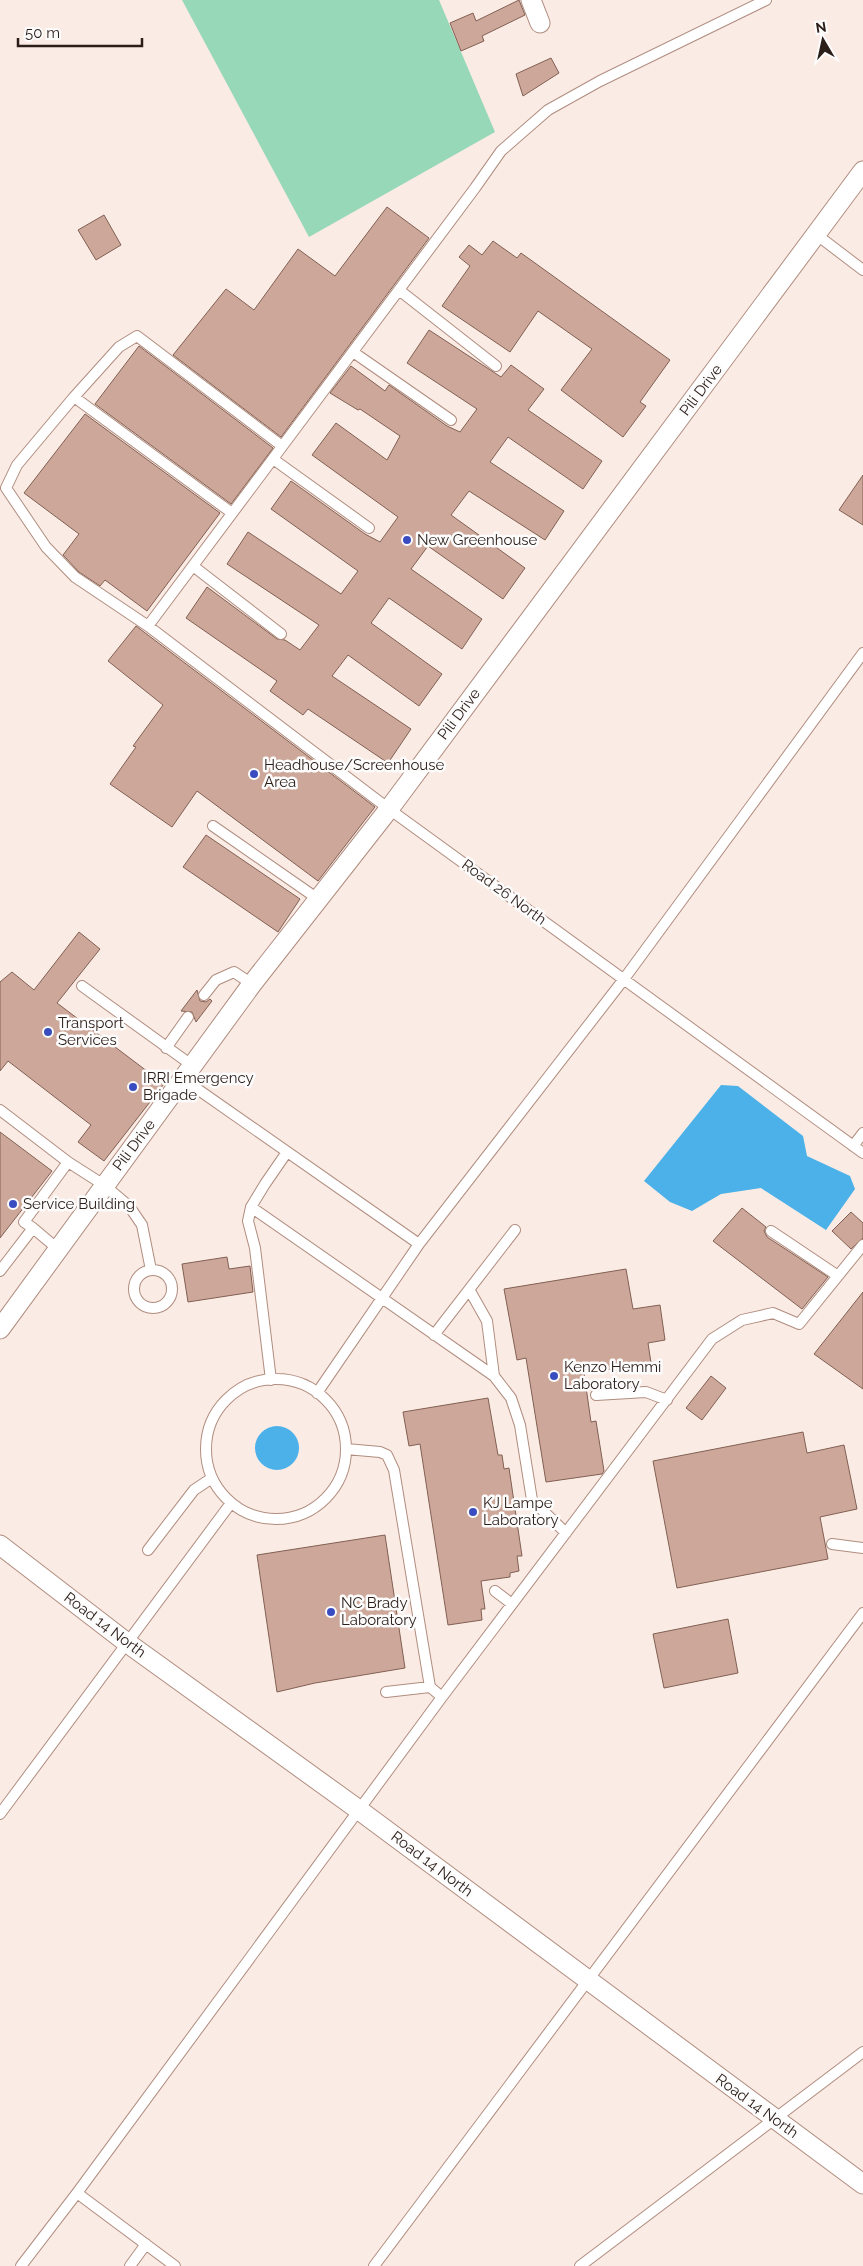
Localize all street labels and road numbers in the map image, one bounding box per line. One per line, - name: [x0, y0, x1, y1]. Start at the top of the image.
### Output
- street label: Pili Drive: [676, 361, 726, 419]
- street label: Pili Drive: [434, 685, 484, 743]
- street label: Road 26 North: [458, 855, 550, 929]
- street label: Pili Drive: [109, 1116, 159, 1174]
- street label: Road 14 North: [61, 1588, 149, 1662]
- street label: Road 14 North: [388, 1827, 476, 1901]
- street label: Road 14 North: [712, 2070, 802, 2142]

